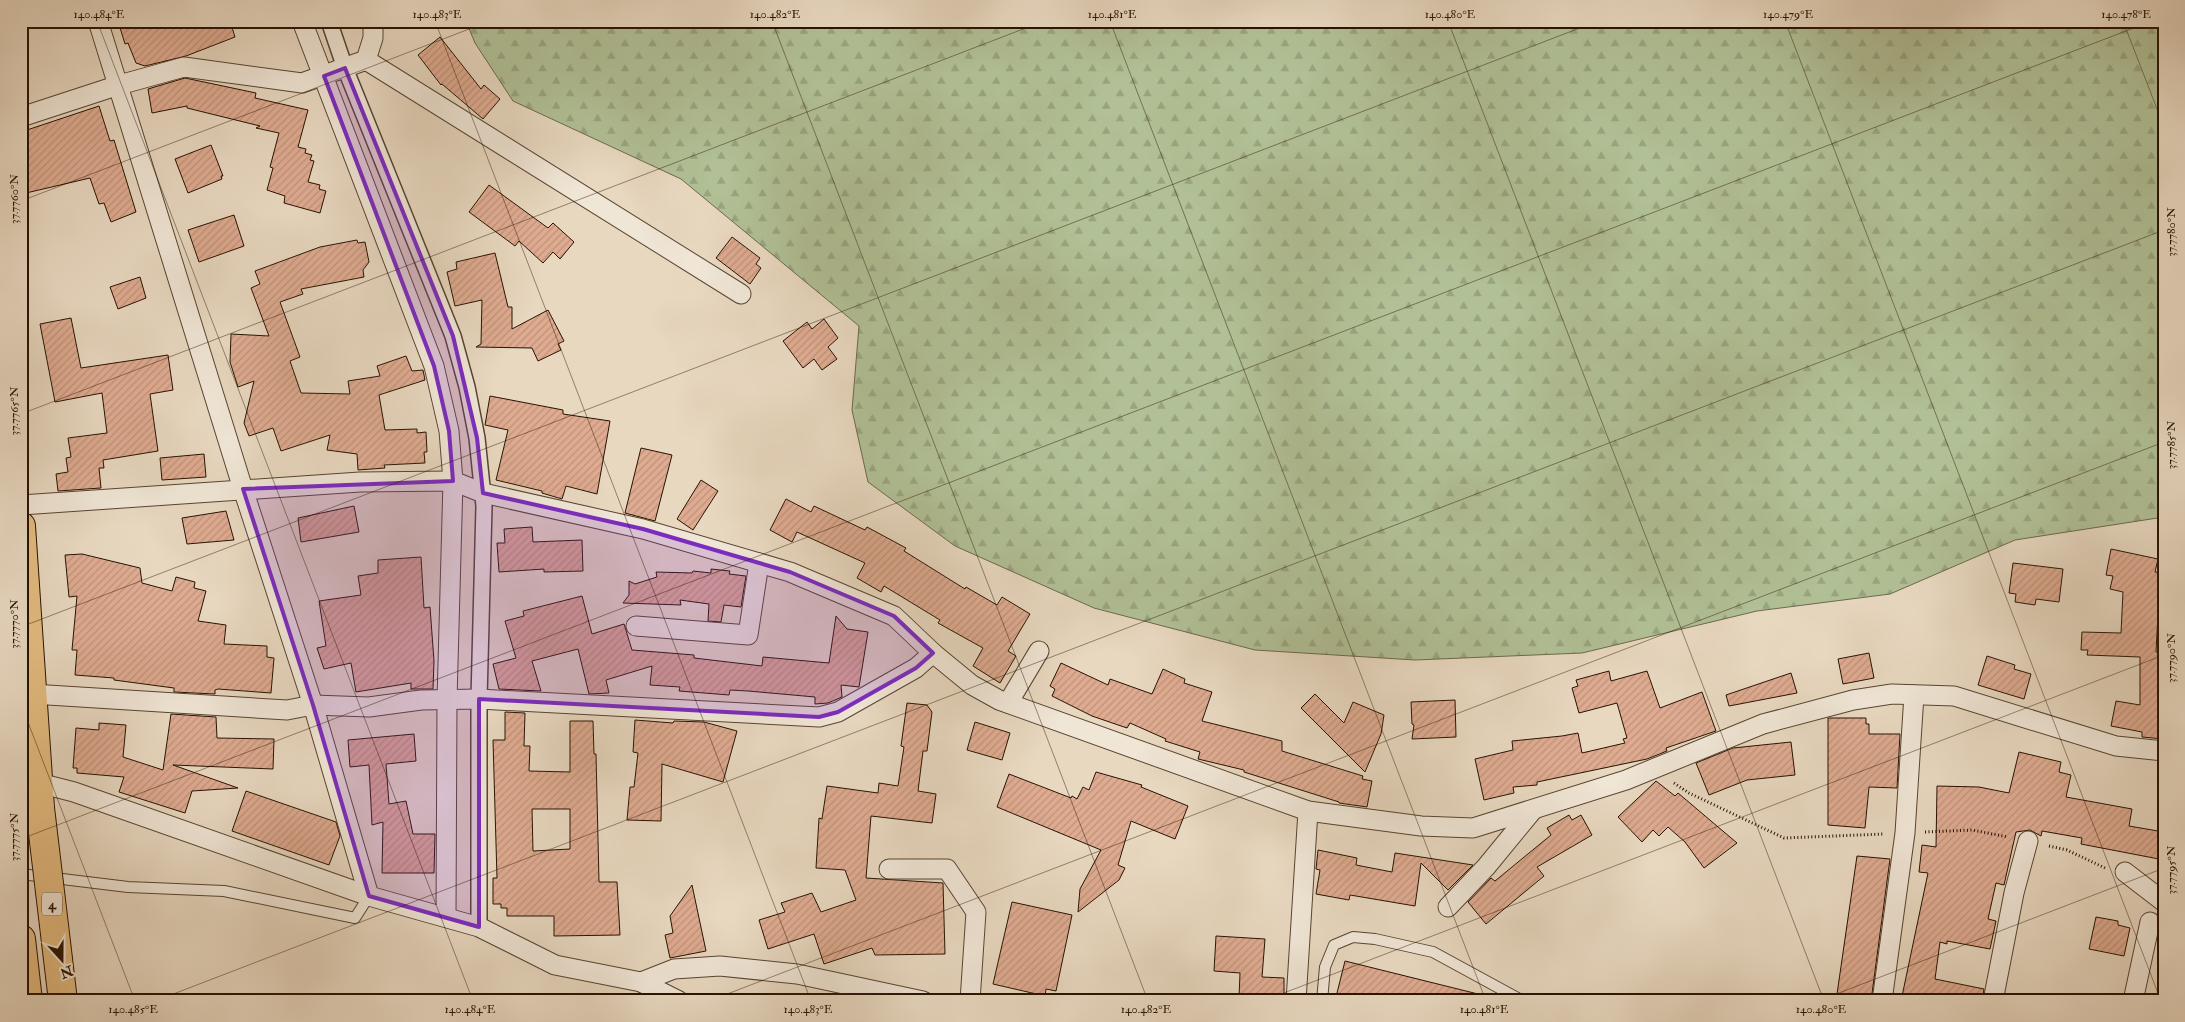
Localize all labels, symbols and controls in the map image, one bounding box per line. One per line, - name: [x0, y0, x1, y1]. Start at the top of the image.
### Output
- text: 140.484°E: [74, 7, 125, 22]
- text: 140.483°E: [413, 7, 462, 22]
- text: 140.482°E: [750, 7, 801, 22]
- text: 140.481°E: [1088, 7, 1137, 22]
- text: 140.480°E: [1425, 7, 1476, 22]
- text: 140.479°E: [1763, 7, 1813, 22]
- text: 140.478°E: [2101, 7, 2151, 22]
- text: 37.7760°N: [7, 174, 22, 224]
- text: 37.7780°N: [2164, 207, 2179, 257]
- text: 37.7765°N: [7, 386, 22, 436]
- text: 37.7785°N: [2164, 420, 2179, 469]
- text: 37.7770°N: [7, 599, 22, 649]
- text: 37.7790°N: [2164, 633, 2179, 683]
- text: 37.7775°N: [7, 813, 22, 861]
- text: 37.7795°N: [2164, 845, 2179, 895]
- road number: 4: [42, 892, 62, 916]
- north arrow: [38, 934, 88, 984]
- text: N: [57, 961, 76, 982]
- text: 140.485°E: [108, 1002, 158, 1017]
- text: 140.484°E: [445, 1002, 496, 1017]
- text: 140.483°E: [784, 1002, 833, 1017]
- text: 140.482°E: [1121, 1002, 1172, 1017]
- text: 140.481°E: [1460, 1002, 1509, 1017]
- text: 140.480°E: [1796, 1002, 1847, 1017]

